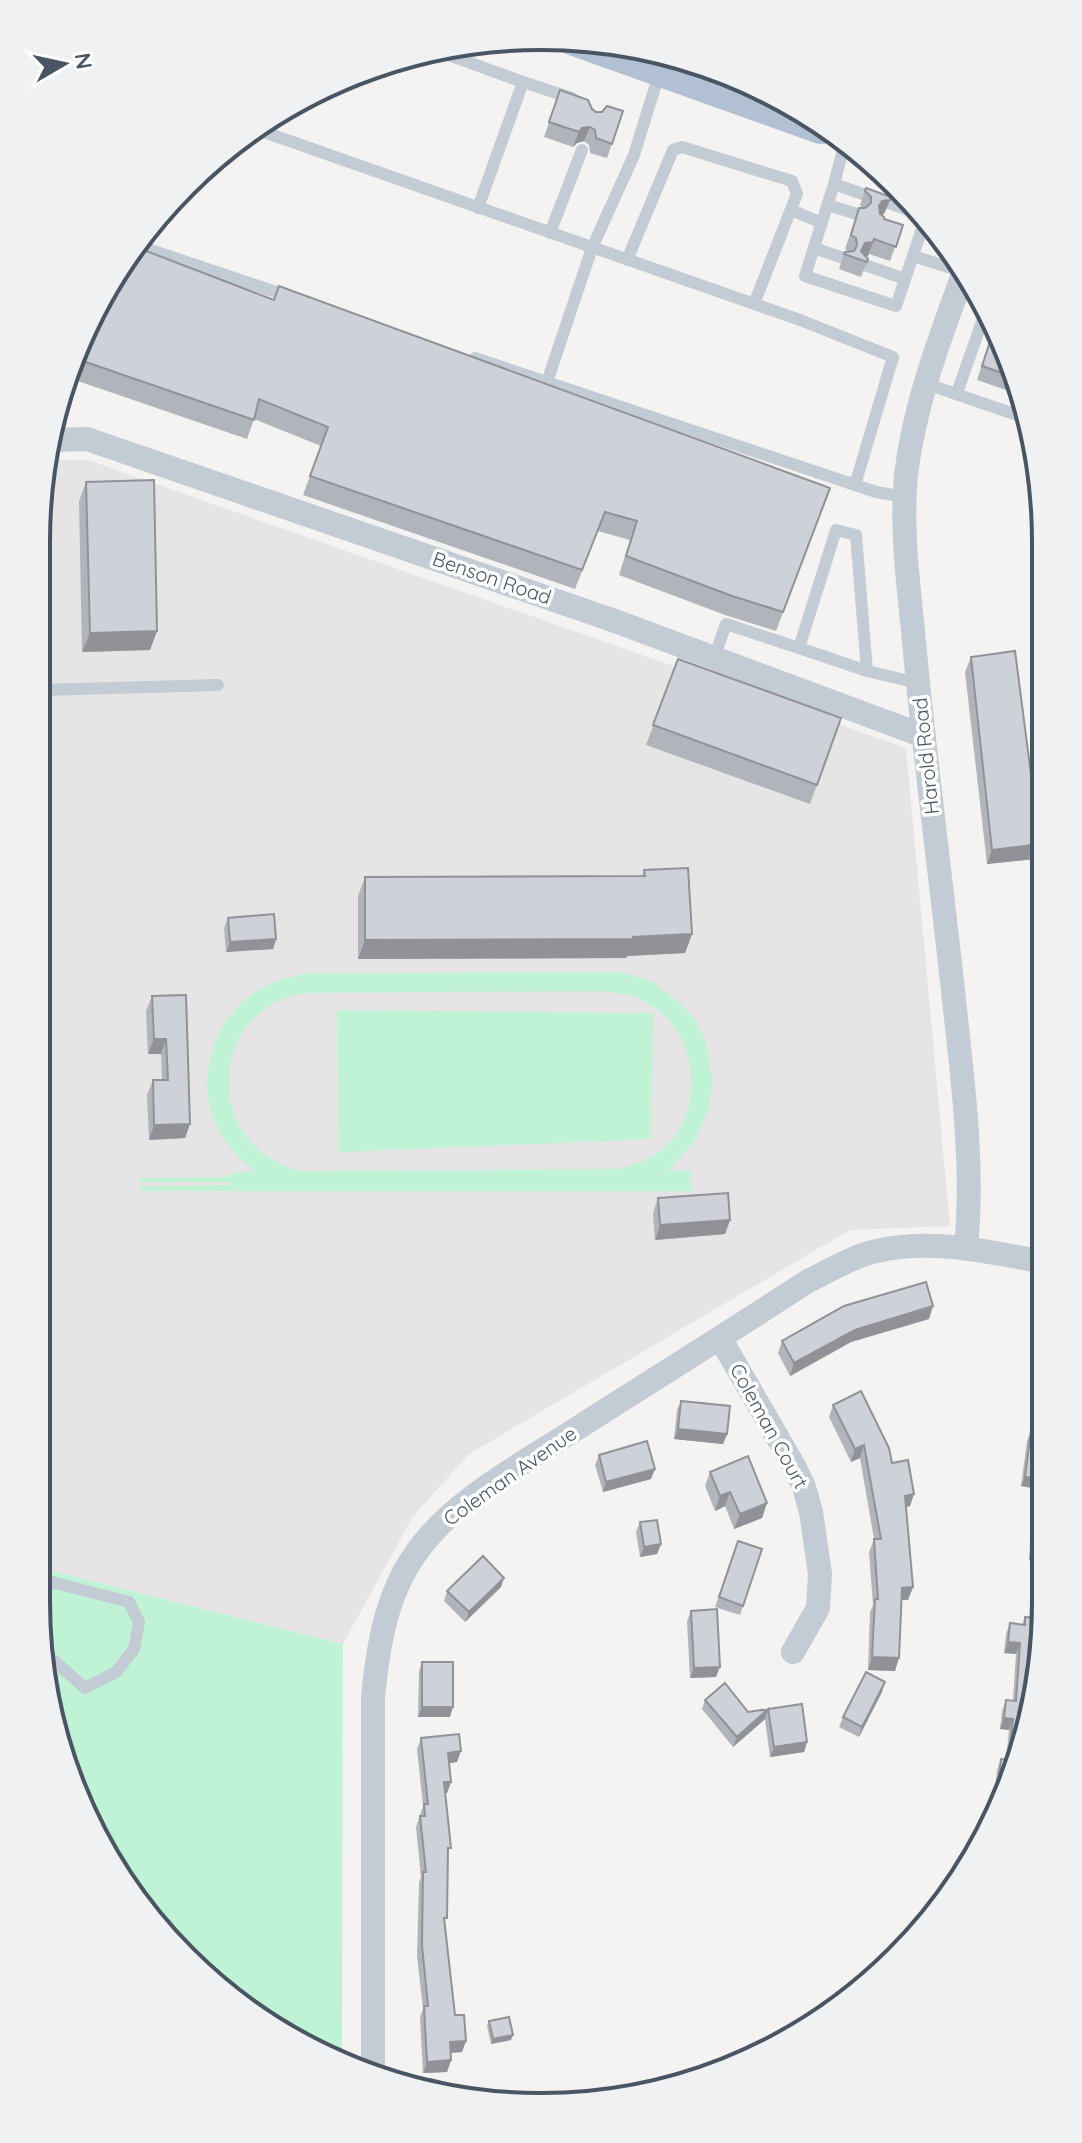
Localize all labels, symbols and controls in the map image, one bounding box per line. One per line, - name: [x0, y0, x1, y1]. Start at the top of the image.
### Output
- north arrow: [24, 24, 104, 104]
- text: N: [69, 51, 99, 71]
- street label: Benson Road: [429, 546, 555, 610]
- street label: Harold Road: [907, 696, 944, 816]
- street label: Coleman Court: [725, 1359, 814, 1493]
- street label: Coleman Avenue: [438, 1420, 581, 1531]

